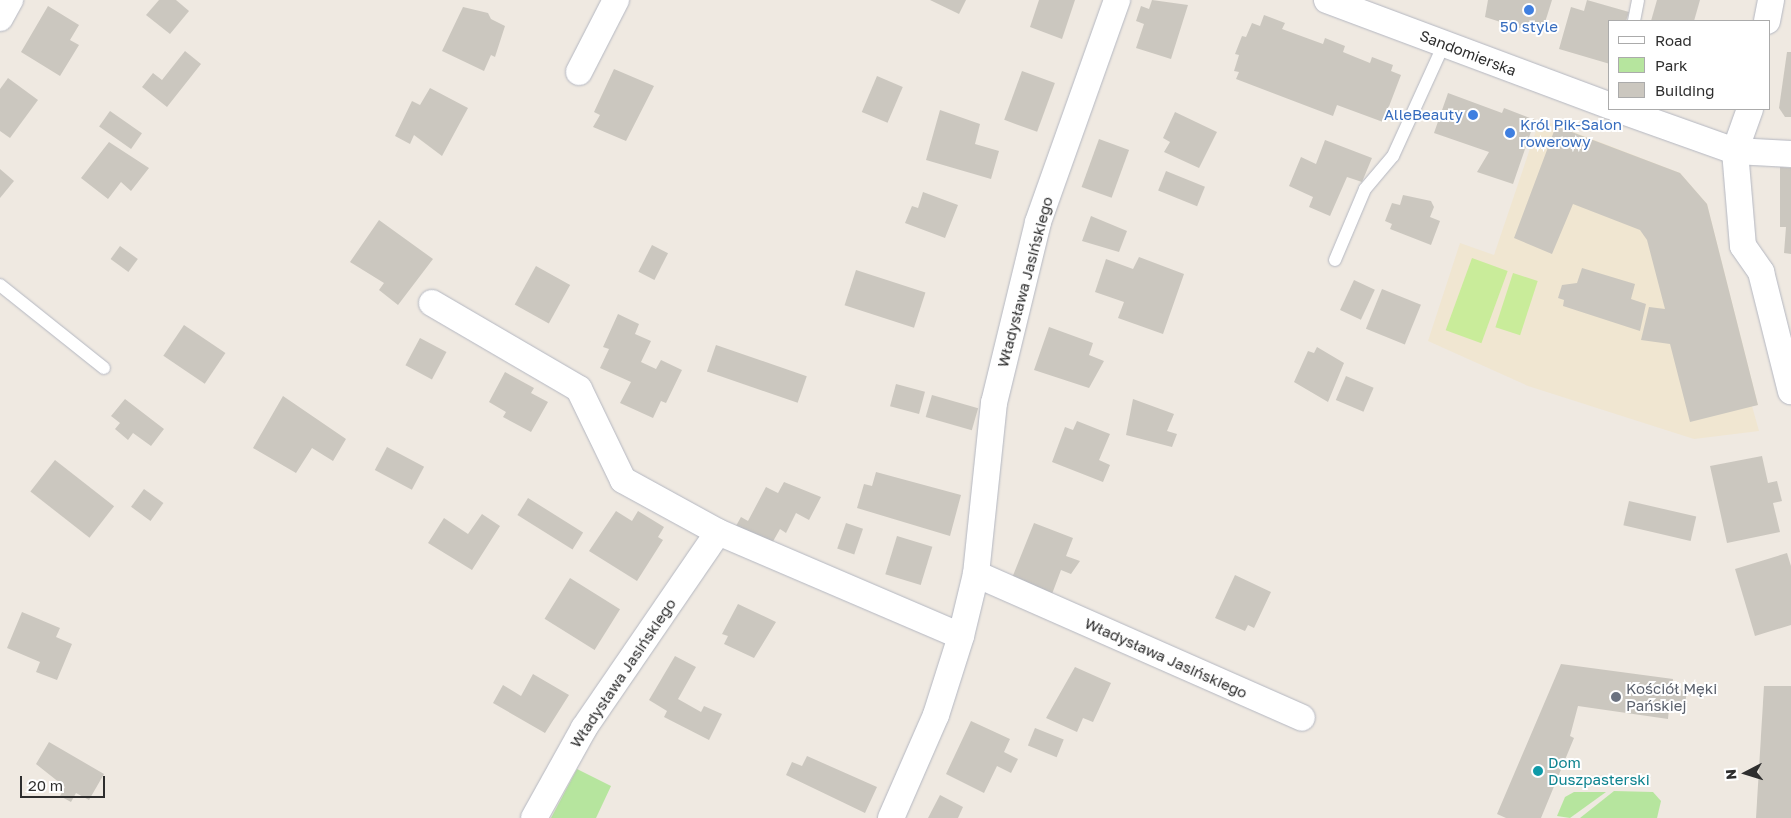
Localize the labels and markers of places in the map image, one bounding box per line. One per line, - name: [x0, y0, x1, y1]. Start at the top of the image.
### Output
- marker: 50 style: [1523, 4, 1535, 16]
- place label: 50 style: [1500, 18, 1558, 36]
- place label: AlleBeauty: [1384, 106, 1463, 124]
- marker: AlleBeauty: [1467, 109, 1479, 121]
- place label: Król Pik-Salon rowerowy: [1520, 115, 1622, 150]
- marker: Król Pik-Salon rowerowy: [1504, 127, 1516, 139]
- place label: Kościół Męki Pańskiej: [1626, 679, 1717, 714]
- marker: Kościół Męki Pańskiej: [1610, 691, 1622, 703]
- place label: Dom Duszpasterski: [1548, 753, 1650, 788]
- marker: Dom Duszpasterski: [1532, 765, 1544, 777]

